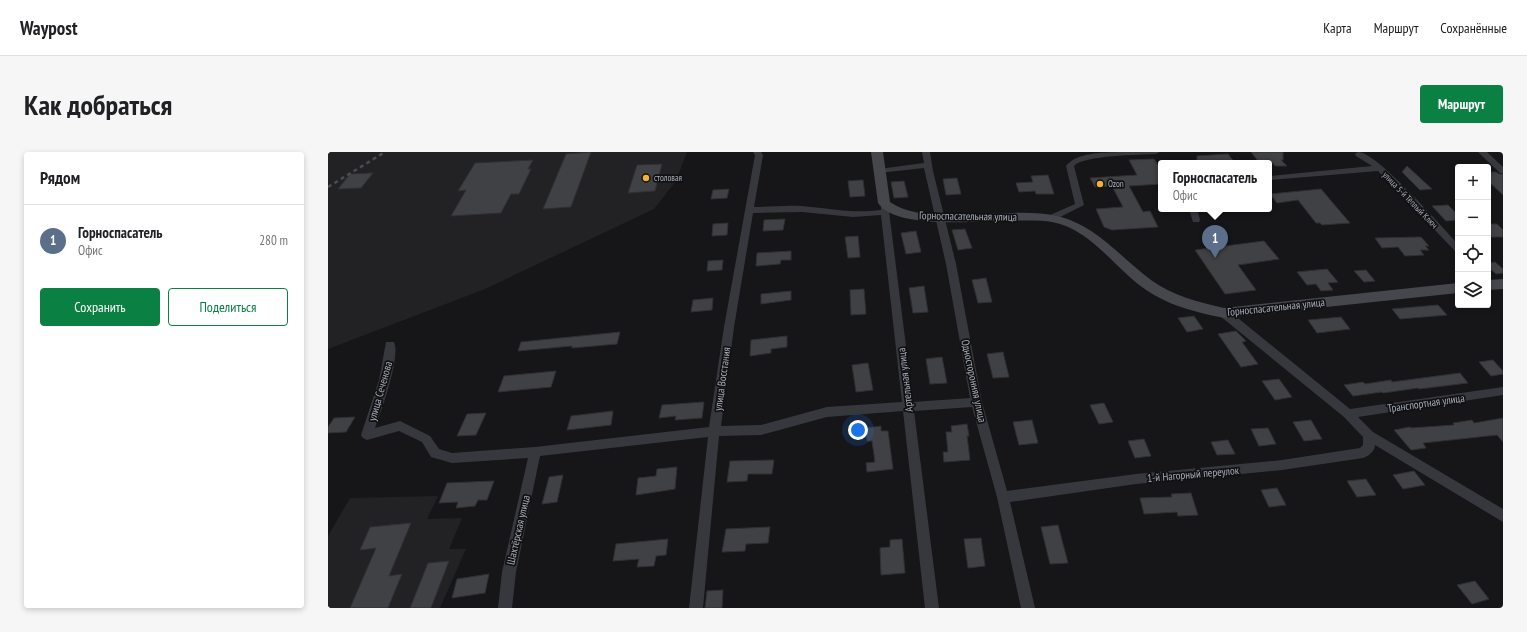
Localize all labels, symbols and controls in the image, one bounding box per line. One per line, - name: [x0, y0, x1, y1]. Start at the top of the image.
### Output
- text: Waypost: [20, 16, 77, 40]
- text: Карта: [1323, 19, 1352, 37]
- text: Маршрут: [1374, 19, 1418, 37]
- text: Сохранённые: [1440, 19, 1507, 37]
- button: Маршрут: [1420, 85, 1503, 123]
- text: Как добраться: [24, 86, 172, 123]
- popup: [1158, 160, 1272, 212]
- map controls: [1455, 164, 1491, 308]
- button: +: [1455, 164, 1491, 200]
- text: Рядом: [40, 167, 80, 189]
- text: Горноспасатель: [1173, 168, 1257, 187]
- street label: улица 5-й Тёплый Ключ: [1380, 169, 1441, 231]
- place label: столовая: [654, 172, 682, 183]
- marker: столовая: [641, 173, 651, 183]
- place label: Ozon: [1108, 178, 1124, 189]
- marker: Ozon: [1095, 179, 1105, 189]
- text: Офис: [1173, 187, 1197, 204]
- button: −: [1455, 200, 1491, 236]
- street label: Горноспасательная улица: [919, 208, 1017, 224]
- text: Горноспасатель: [78, 223, 163, 242]
- pin: 1: [1202, 225, 1228, 258]
- text: 1: [50, 232, 56, 249]
- text: 280 m: [259, 232, 288, 249]
- button: locate: [1455, 236, 1491, 272]
- text: Офис: [78, 242, 103, 259]
- button: layers: [1455, 272, 1491, 308]
- button: Сохранить: [40, 288, 160, 326]
- button: Поделиться: [168, 288, 288, 326]
- street label: Горноспасательная улица: [1227, 295, 1325, 319]
- street label: Односторонняя улица: [958, 338, 990, 424]
- street label: улица Восстания: [711, 346, 733, 412]
- street label: Артельная улица: [894, 347, 916, 413]
- street label: улица Сеченова: [365, 360, 395, 422]
- street label: Транспортная улица: [1387, 391, 1465, 415]
- your location: [848, 420, 868, 440]
- street label: 1-й Нагорный переулок: [1147, 463, 1240, 485]
- street label: Шахтёрская улица: [503, 494, 533, 566]

